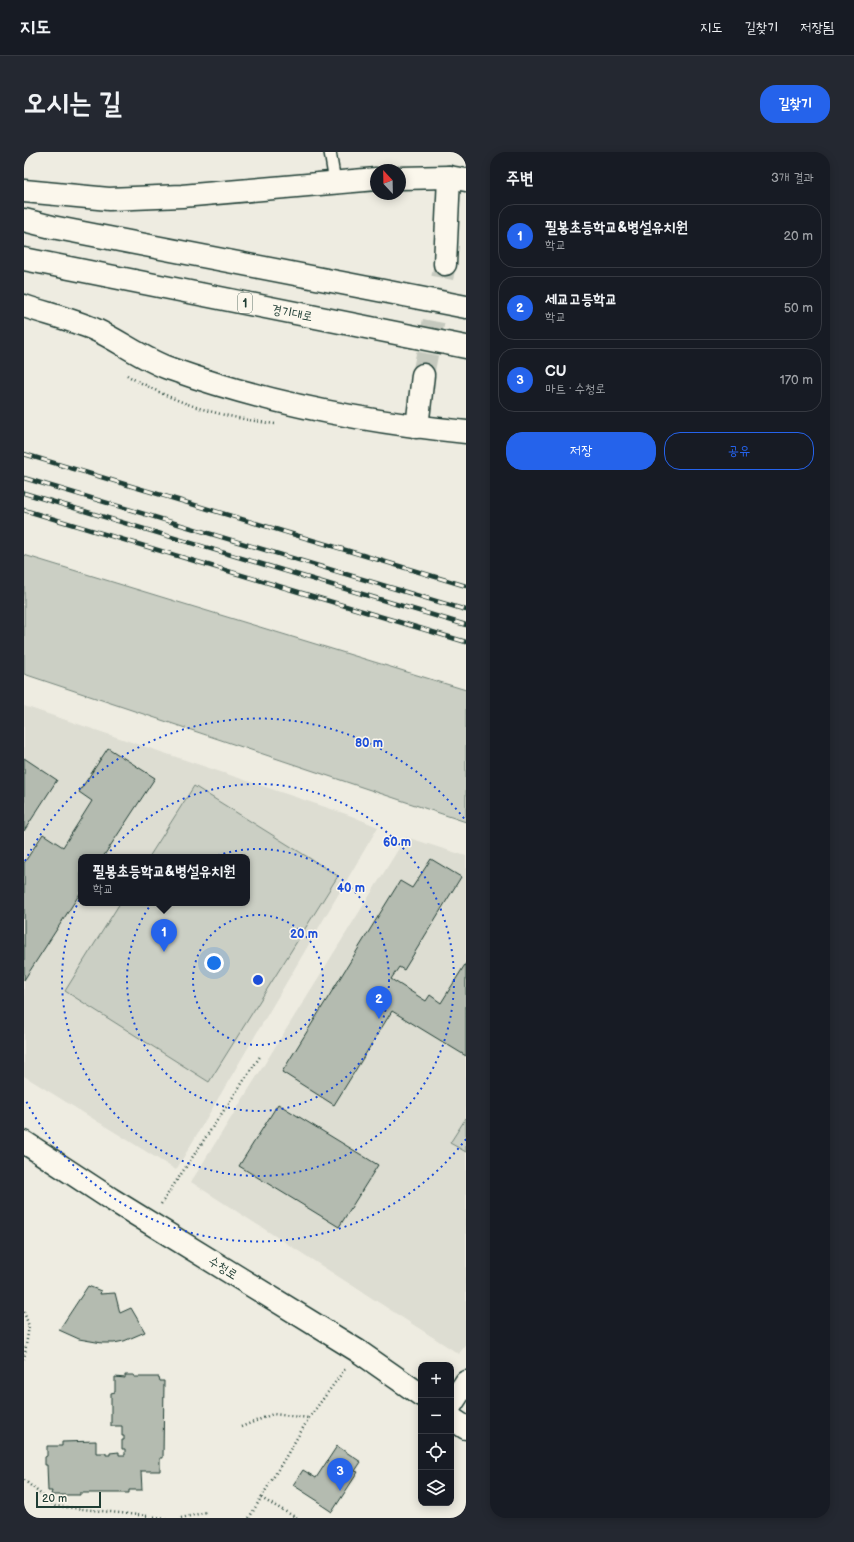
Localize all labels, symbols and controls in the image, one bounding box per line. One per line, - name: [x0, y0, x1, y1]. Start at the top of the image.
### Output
- text: 지도: [20, 16, 51, 39]
- text: 지도: [700, 19, 722, 36]
- text: 길찾기: [744, 19, 778, 36]
- text: 저장됨: [800, 19, 834, 36]
- button: 길찾기: [760, 85, 830, 123]
- text: 오시는 길: [24, 87, 122, 120]
- north arrow: [370, 164, 406, 200]
- text: 주변: [506, 169, 533, 189]
- text: 3개 결과: [771, 170, 814, 186]
- text: 필봉초등학교&병설유치원: [545, 218, 688, 237]
- text: 1: [517, 228, 523, 244]
- text: 20 m: [783, 228, 813, 244]
- text: 학교: [545, 237, 566, 253]
- text: 세교고등학교: [545, 290, 617, 309]
- road number: 1: [238, 293, 252, 313]
- text: 2: [516, 300, 524, 316]
- text: 50 m: [784, 300, 813, 316]
- street label: 경기대로: [270, 301, 314, 325]
- text: 학교: [545, 309, 566, 325]
- text: CU: [545, 362, 566, 381]
- text: 3: [516, 372, 524, 388]
- text: 170 m: [780, 372, 813, 388]
- text: 마트 · 수청로: [545, 381, 606, 397]
- button: 저장: [506, 432, 656, 470]
- button: 공유: [664, 432, 814, 470]
- text: 80 m: [355, 736, 383, 751]
- text: 60 m: [383, 835, 411, 850]
- popup: [78, 854, 250, 906]
- text: 필봉초등학교&병설유치원: [93, 862, 235, 881]
- text: 학교: [93, 881, 114, 897]
- text: 40 m: [337, 881, 365, 896]
- pin: 1: [151, 919, 177, 952]
- text: 20 m: [290, 927, 318, 942]
- your location: [204, 953, 224, 973]
- centre of rings: [251, 973, 265, 987]
- pin: 2: [366, 986, 392, 1019]
- street label: 수청로: [205, 1253, 241, 1283]
- map controls: [418, 1362, 454, 1506]
- button: +: [418, 1362, 454, 1398]
- button: −: [418, 1398, 454, 1434]
- button: locate: [418, 1434, 454, 1470]
- pin: 3: [327, 1458, 353, 1491]
- button: layers: [418, 1470, 454, 1506]
- scale bar: [36, 1490, 101, 1509]
- text: 20 m: [42, 1492, 67, 1505]

